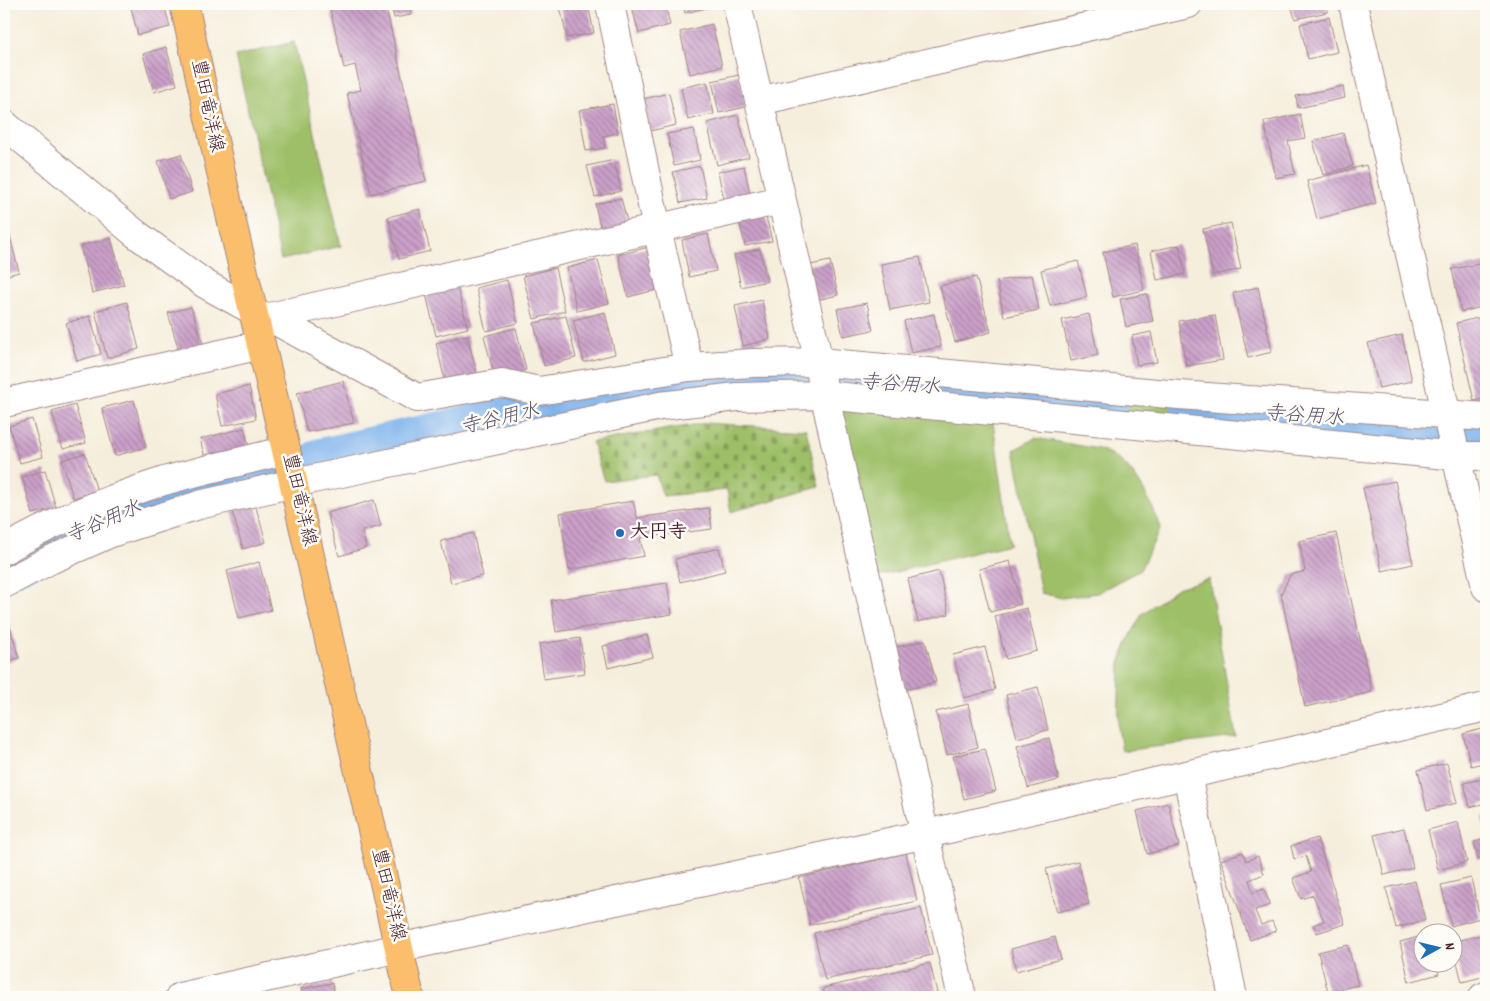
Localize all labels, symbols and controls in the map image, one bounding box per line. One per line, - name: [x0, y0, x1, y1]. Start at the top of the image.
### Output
- street label: 豊田竜洋線: [183, 57, 229, 155]
- water label: 寺谷用水: [859, 369, 941, 403]
- water label: 寺谷用水: [458, 397, 542, 443]
- water label: 寺谷用水: [1263, 400, 1345, 434]
- street label: 豊田竜洋線: [274, 451, 322, 549]
- water label: 寺谷用水: [62, 494, 146, 552]
- place label: 大円寺: [630, 520, 687, 547]
- marker: 大円寺: [614, 527, 626, 539]
- street label: 豊田竜洋線: [363, 846, 411, 944]
- north arrow: [1412, 924, 1462, 974]
- text: N: [1439, 942, 1459, 951]

